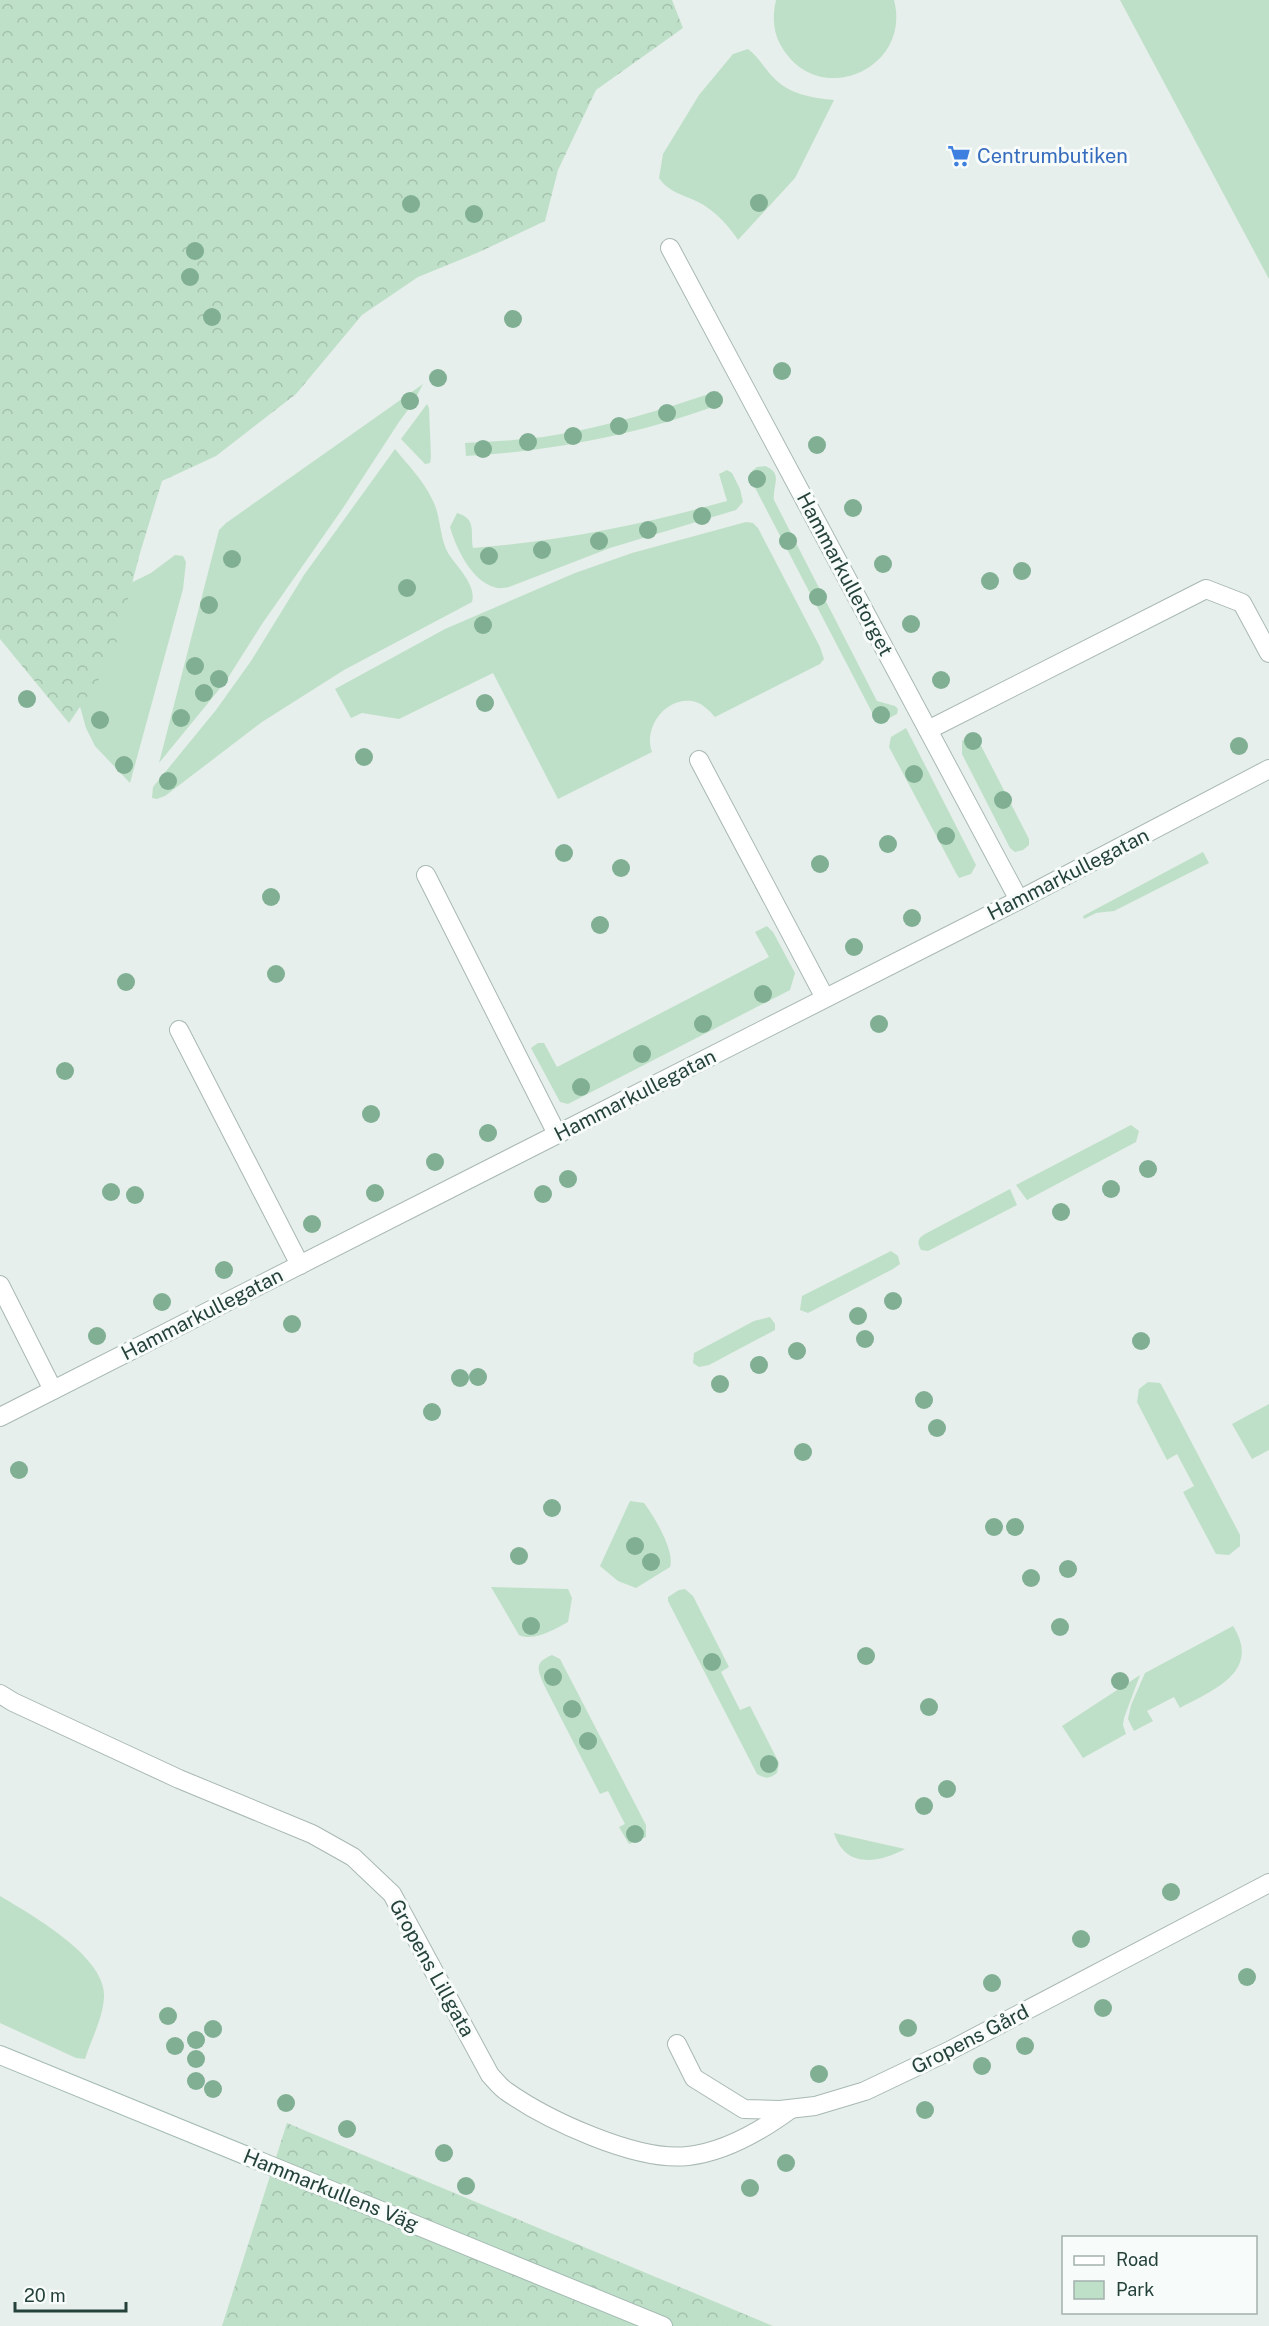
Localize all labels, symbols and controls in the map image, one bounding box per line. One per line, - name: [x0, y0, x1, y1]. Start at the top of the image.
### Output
- supermarket icon: Centrumbutiken: [946, 143, 972, 169]
- place label: Centrumbutiken: [977, 144, 1128, 168]
- street label: Hammarkulletorget: [792, 488, 898, 660]
- street label: Hammarkullegatan: [983, 823, 1153, 925]
- street label: Hammarkullegatan: [550, 1044, 720, 1146]
- street label: Hammarkullegatan: [117, 1263, 287, 1365]
- street label: Gropens Lillgata: [384, 1895, 480, 2041]
- street label: Gropens Gård: [907, 1999, 1033, 2079]
- street label: Hammarkullens Väg: [240, 2144, 422, 2236]
- legend: [1062, 2236, 1257, 2314]
- text: Road: [1116, 2249, 1159, 2270]
- scale bar: [15, 2275, 126, 2313]
- text: Park: [1116, 2279, 1154, 2300]
- text: 20 m: [24, 2285, 66, 2306]

